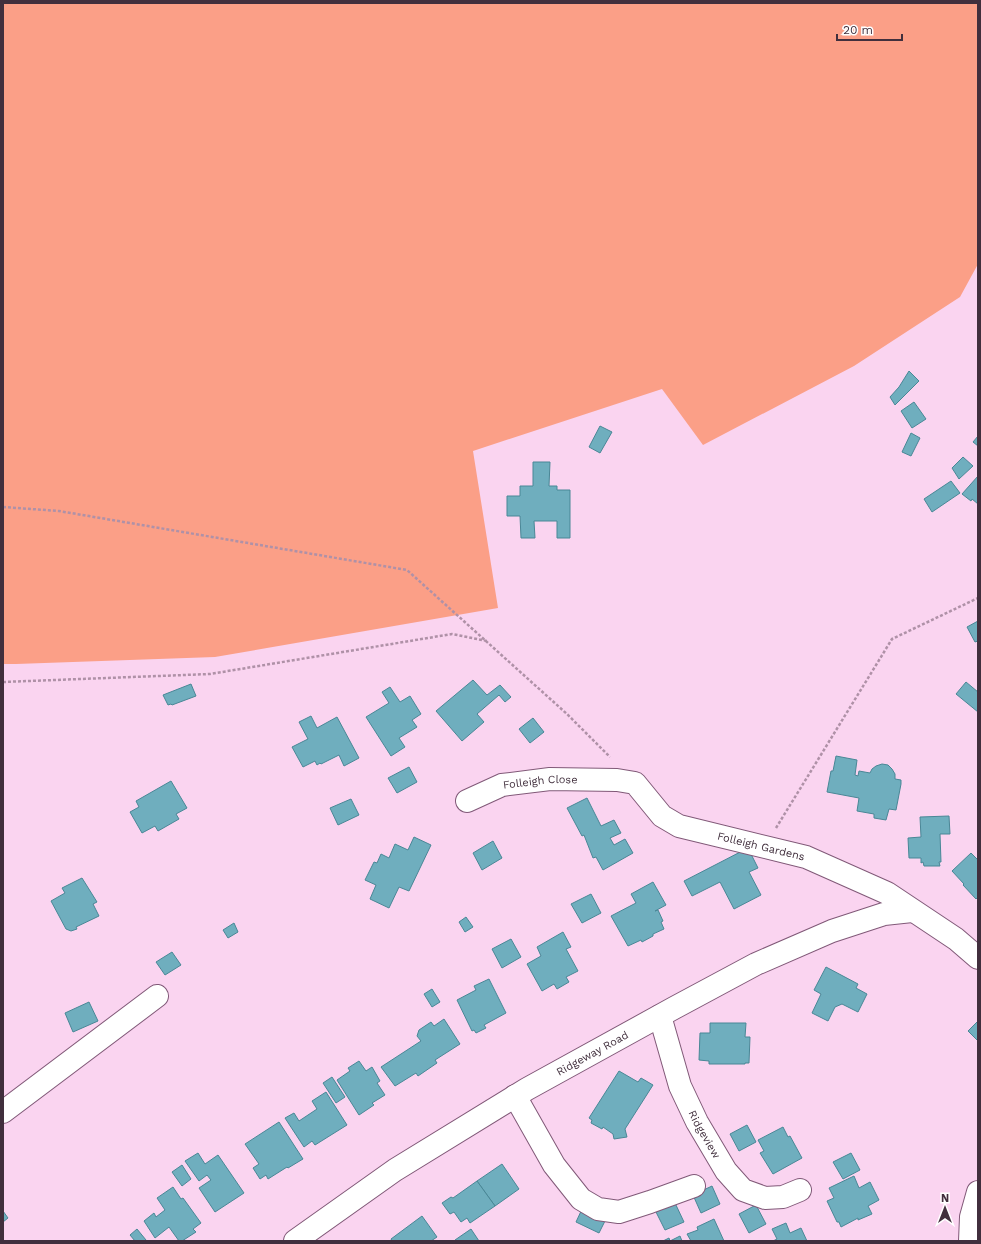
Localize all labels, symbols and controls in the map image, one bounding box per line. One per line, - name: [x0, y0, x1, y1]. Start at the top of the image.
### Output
- scale bar: [837, 16, 902, 42]
- text: 20 m: [843, 23, 873, 37]
- street label: Folleigh Close: [502, 772, 578, 791]
- street label: Folleigh Gardens: [716, 829, 806, 863]
- street label: Ridgeway Road: [554, 1028, 631, 1078]
- street label: Ridgeview: [686, 1108, 723, 1161]
- north arrow: [925, 1188, 965, 1228]
- text: N: [941, 1192, 949, 1205]

